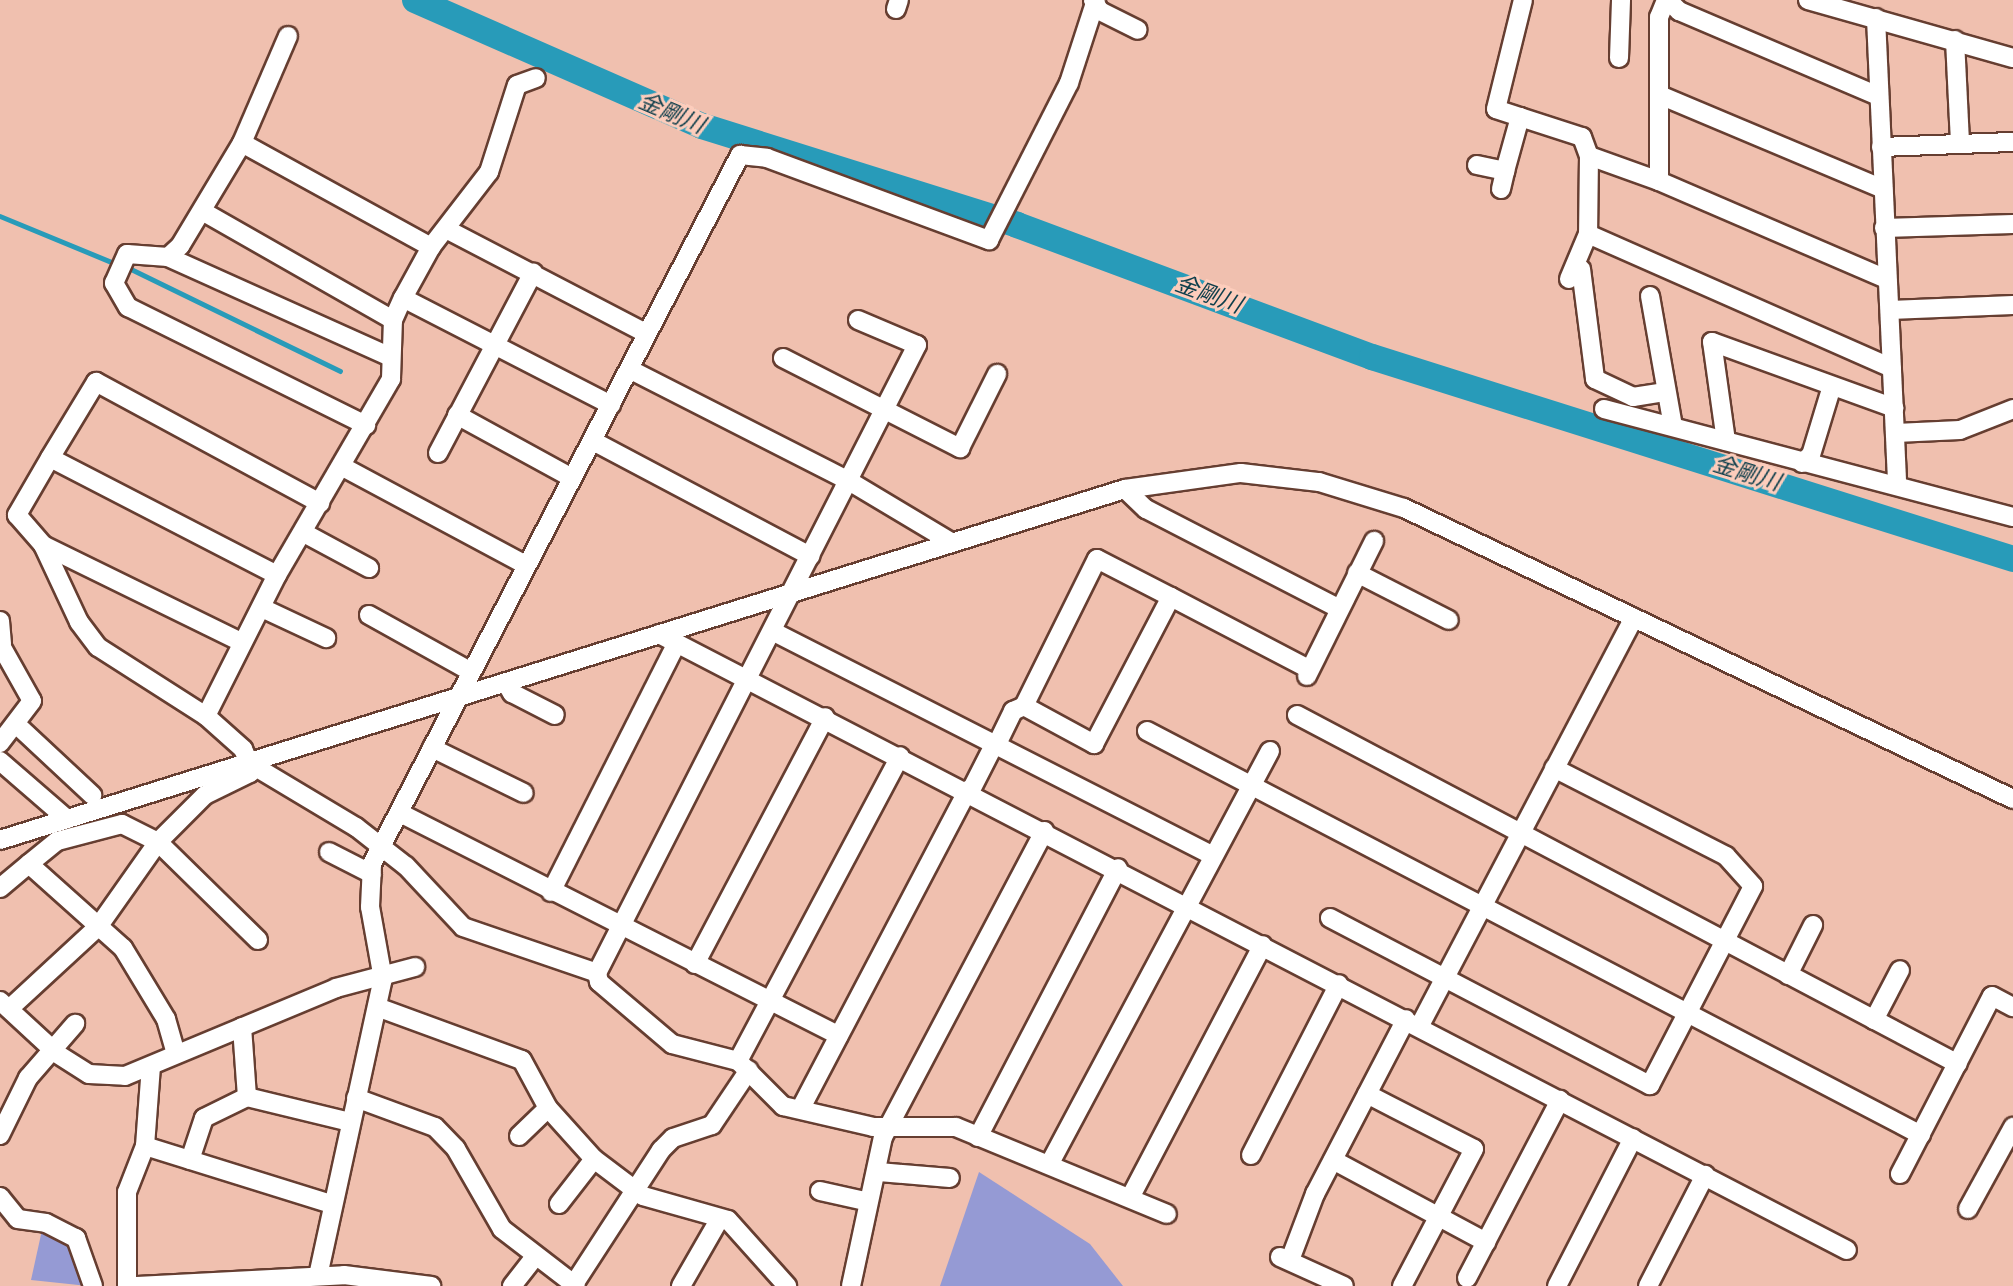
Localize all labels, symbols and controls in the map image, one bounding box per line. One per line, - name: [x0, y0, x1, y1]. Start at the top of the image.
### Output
- water label: 金剛川: [635, 86, 709, 138]
- water label: 金剛川: [1172, 268, 1246, 318]
- water label: 金剛川: [1710, 449, 1784, 495]

